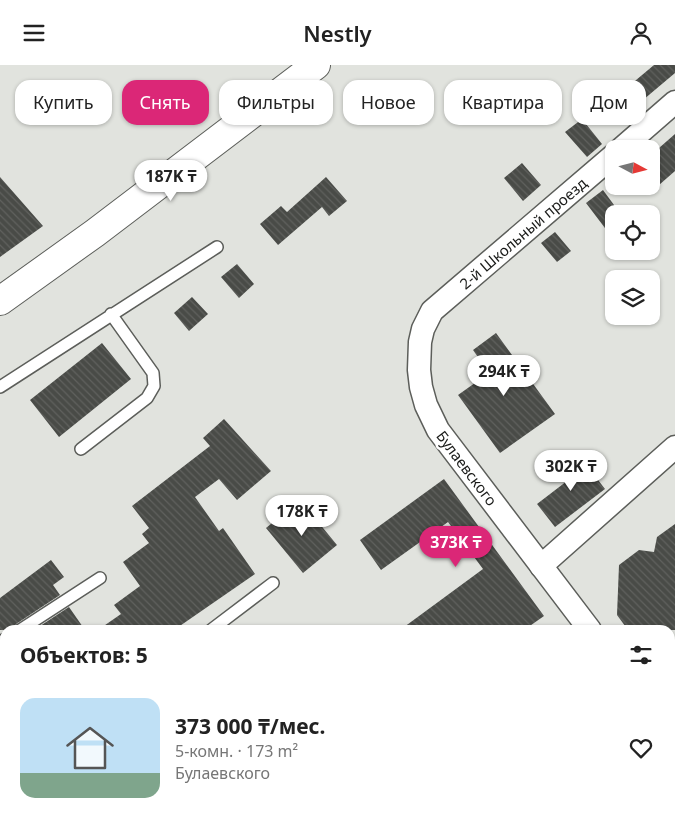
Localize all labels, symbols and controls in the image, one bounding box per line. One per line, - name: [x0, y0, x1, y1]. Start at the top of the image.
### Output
- text: Nestly: [303, 18, 372, 48]
- icon: menu: [20, 19, 48, 47]
- icon: person: [627, 19, 655, 47]
- chip: Купить: [15, 80, 112, 125]
- chip: Снять: [122, 80, 209, 125]
- chip: Фильтры: [219, 80, 333, 125]
- chip: Новое: [343, 80, 434, 125]
- chip: Квартира: [444, 80, 562, 125]
- chip: Дом: [572, 80, 646, 125]
- north arrow: [605, 140, 660, 195]
- map controls: [605, 140, 660, 325]
- pin: 187K ₸: [130, 159, 212, 202]
- text: 187K ₸: [145, 165, 197, 187]
- street label: 2-й Школьный проезд: [455, 173, 591, 293]
- button: locate: [605, 205, 660, 260]
- button: layers: [605, 270, 660, 325]
- pin: 294K ₸: [463, 355, 545, 397]
- text: 294K ₸: [478, 360, 530, 382]
- street label: Булаевского: [432, 426, 502, 510]
- pin: 302K ₸: [530, 449, 612, 492]
- text: 302K ₸: [545, 455, 597, 477]
- pin: 178K ₸: [261, 495, 343, 537]
- text: 178K ₸: [276, 500, 328, 522]
- pin: 373K ₸: [415, 525, 497, 568]
- text: 373K ₸: [430, 531, 482, 553]
- text: Объектов: 5: [20, 641, 148, 669]
- icon: filters: [627, 641, 655, 669]
- text: 373 000 ₸/мес.: [175, 712, 326, 740]
- icon: home: [60, 718, 120, 778]
- icon: heart: [627, 734, 655, 762]
- text: 5-комн. · 173 m²: [175, 740, 298, 762]
- text: Булаевского: [175, 762, 270, 784]

